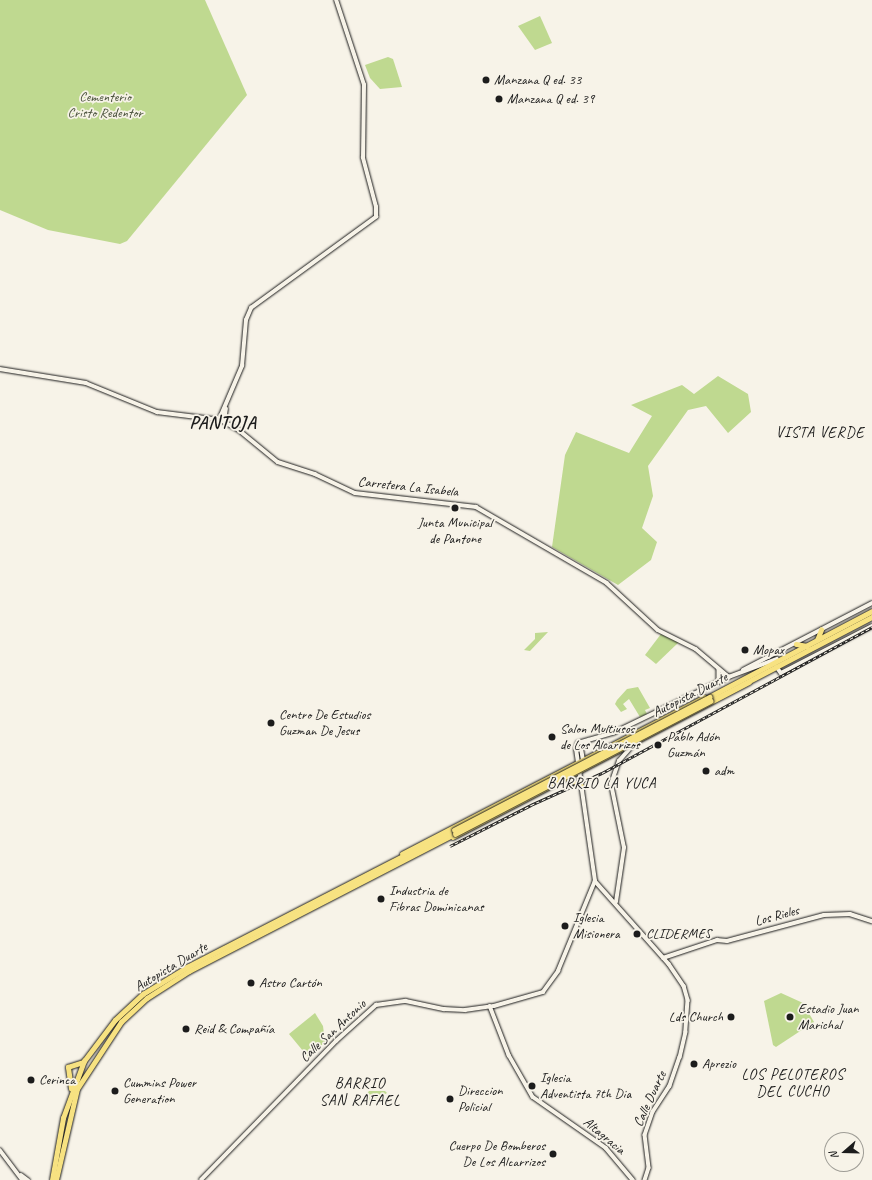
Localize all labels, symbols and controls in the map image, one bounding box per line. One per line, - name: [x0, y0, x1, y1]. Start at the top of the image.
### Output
- place label: Manzana Q ed. 33: [494, 72, 581, 88]
- marker: Manzana Q ed. 33: [481, 75, 491, 85]
- park label: Cementerio Cristo Redentor: [68, 89, 142, 122]
- place label: Manzana Q ed. 39: [507, 91, 594, 107]
- marker: Manzana Q ed. 39: [494, 94, 504, 104]
- district label: PANTOJA: [190, 411, 256, 433]
- district label: VISTA VERDE: [776, 424, 864, 442]
- street label: Carretera La Isabela: [357, 473, 459, 501]
- marker: Junta Municipal de Pantone: [450, 503, 460, 513]
- place label: Junta Municipal de Pantone: [418, 515, 492, 548]
- place label: Mopax: [753, 642, 784, 658]
- marker: Mopax: [740, 645, 750, 655]
- street label: Autopista Duarte: [650, 669, 730, 721]
- place label: Centro De Estudios Guzman De Jesus: [279, 707, 370, 740]
- marker: Centro De Estudios Guzman De Jesus: [266, 718, 276, 728]
- place label: Salon Multiusos de Los Alcarrizos: [560, 721, 640, 754]
- place label: Pablo Adón Guzmán: [667, 729, 720, 762]
- marker: Salon Multiusos de Los Alcarrizos: [547, 732, 557, 742]
- marker: Pablo Adón Guzmán: [652, 739, 664, 751]
- place label: adm: [714, 763, 734, 779]
- marker: adm: [701, 766, 711, 776]
- district label: BARRIO LA YUCA: [548, 775, 656, 793]
- place label: Industria de Fibras Dominicanas: [389, 883, 484, 916]
- marker: Industria de Fibras Dominicanas: [376, 894, 386, 904]
- street label: Los Rieles: [753, 902, 801, 930]
- place label: Iglesia Misionera: [573, 910, 620, 942]
- marker: Iglesia Misionera: [560, 921, 570, 931]
- place label: CLIDERMES: [646, 926, 711, 942]
- marker: CLIDERMES: [631, 928, 643, 940]
- street label: Autopista Duarte: [132, 939, 210, 995]
- place label: Astro Cartón: [259, 975, 322, 991]
- marker: Astro Cartón: [246, 978, 256, 988]
- street label: Calle San Antonio: [296, 996, 370, 1066]
- place label: Estadio Juan Marichal: [798, 1001, 858, 1034]
- place label: Lds Church: [668, 1009, 723, 1025]
- marker: Lds Church: [726, 1012, 736, 1022]
- marker: Estadio Juan Marichal: [785, 1012, 795, 1022]
- place label: Reid & Compañía: [194, 1021, 274, 1037]
- marker: Reid & Compañía: [181, 1024, 191, 1034]
- place label: Aprezio: [702, 1056, 736, 1072]
- marker: Aprezio: [689, 1059, 699, 1069]
- district label: LOS PELOTEROS DEL CUCHO: [742, 1065, 844, 1100]
- street label: Calle Duarte: [630, 1069, 670, 1129]
- place label: Iglesia Adventista 7th Dia: [540, 1070, 631, 1102]
- place label: Cerinca: [39, 1072, 75, 1088]
- district label: BARRIO SAN RAFAEL: [320, 1074, 400, 1109]
- marker: Cerinca: [26, 1075, 36, 1085]
- place label: Cummins Power Generation: [123, 1075, 196, 1108]
- marker: Iglesia Adventista 7th Dia: [527, 1081, 537, 1091]
- place label: Direccion Policial: [458, 1083, 503, 1116]
- marker: Cummins Power Generation: [110, 1086, 120, 1096]
- marker: Direccion Policial: [445, 1094, 455, 1104]
- street label: Altagracia: [580, 1114, 628, 1158]
- north arrow: [824, 1132, 864, 1172]
- place label: Cuerpo De Bomberos De Los Alcarrizos: [449, 1138, 545, 1170]
- marker: Cuerpo De Bomberos De Los Alcarrizos: [548, 1149, 558, 1159]
- text: N: [826, 1150, 841, 1161]

